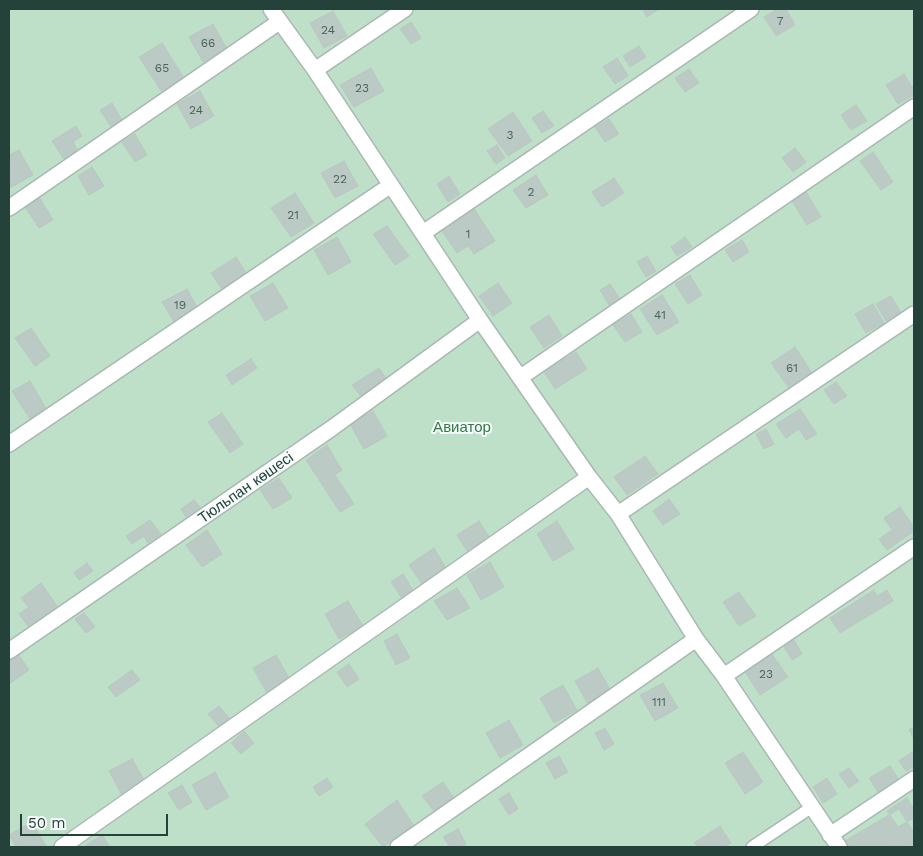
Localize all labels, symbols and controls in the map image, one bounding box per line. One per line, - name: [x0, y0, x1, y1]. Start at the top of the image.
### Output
- house number: 7: [777, 14, 783, 28]
- house number: 24: [321, 23, 335, 37]
- house number: 66: [201, 36, 215, 50]
- house number: 65: [155, 61, 169, 75]
- house number: 23: [355, 81, 369, 95]
- house number: 24: [189, 103, 203, 117]
- house number: 3: [507, 128, 513, 142]
- house number: 22: [333, 172, 347, 186]
- house number: 2: [528, 185, 534, 199]
- house number: 21: [287, 208, 299, 222]
- house number: 1: [466, 227, 470, 241]
- house number: 19: [174, 298, 186, 312]
- house number: 41: [654, 308, 666, 322]
- house number: 61: [786, 361, 798, 375]
- park label: Авиатор: [433, 419, 491, 437]
- street label: Тюльпан көшесі: [195, 449, 297, 527]
- house number: 23: [759, 667, 773, 681]
- house number: 111: [652, 695, 666, 709]
- scale bar: [22, 804, 170, 836]
- text: 50 m: [28, 814, 65, 832]

